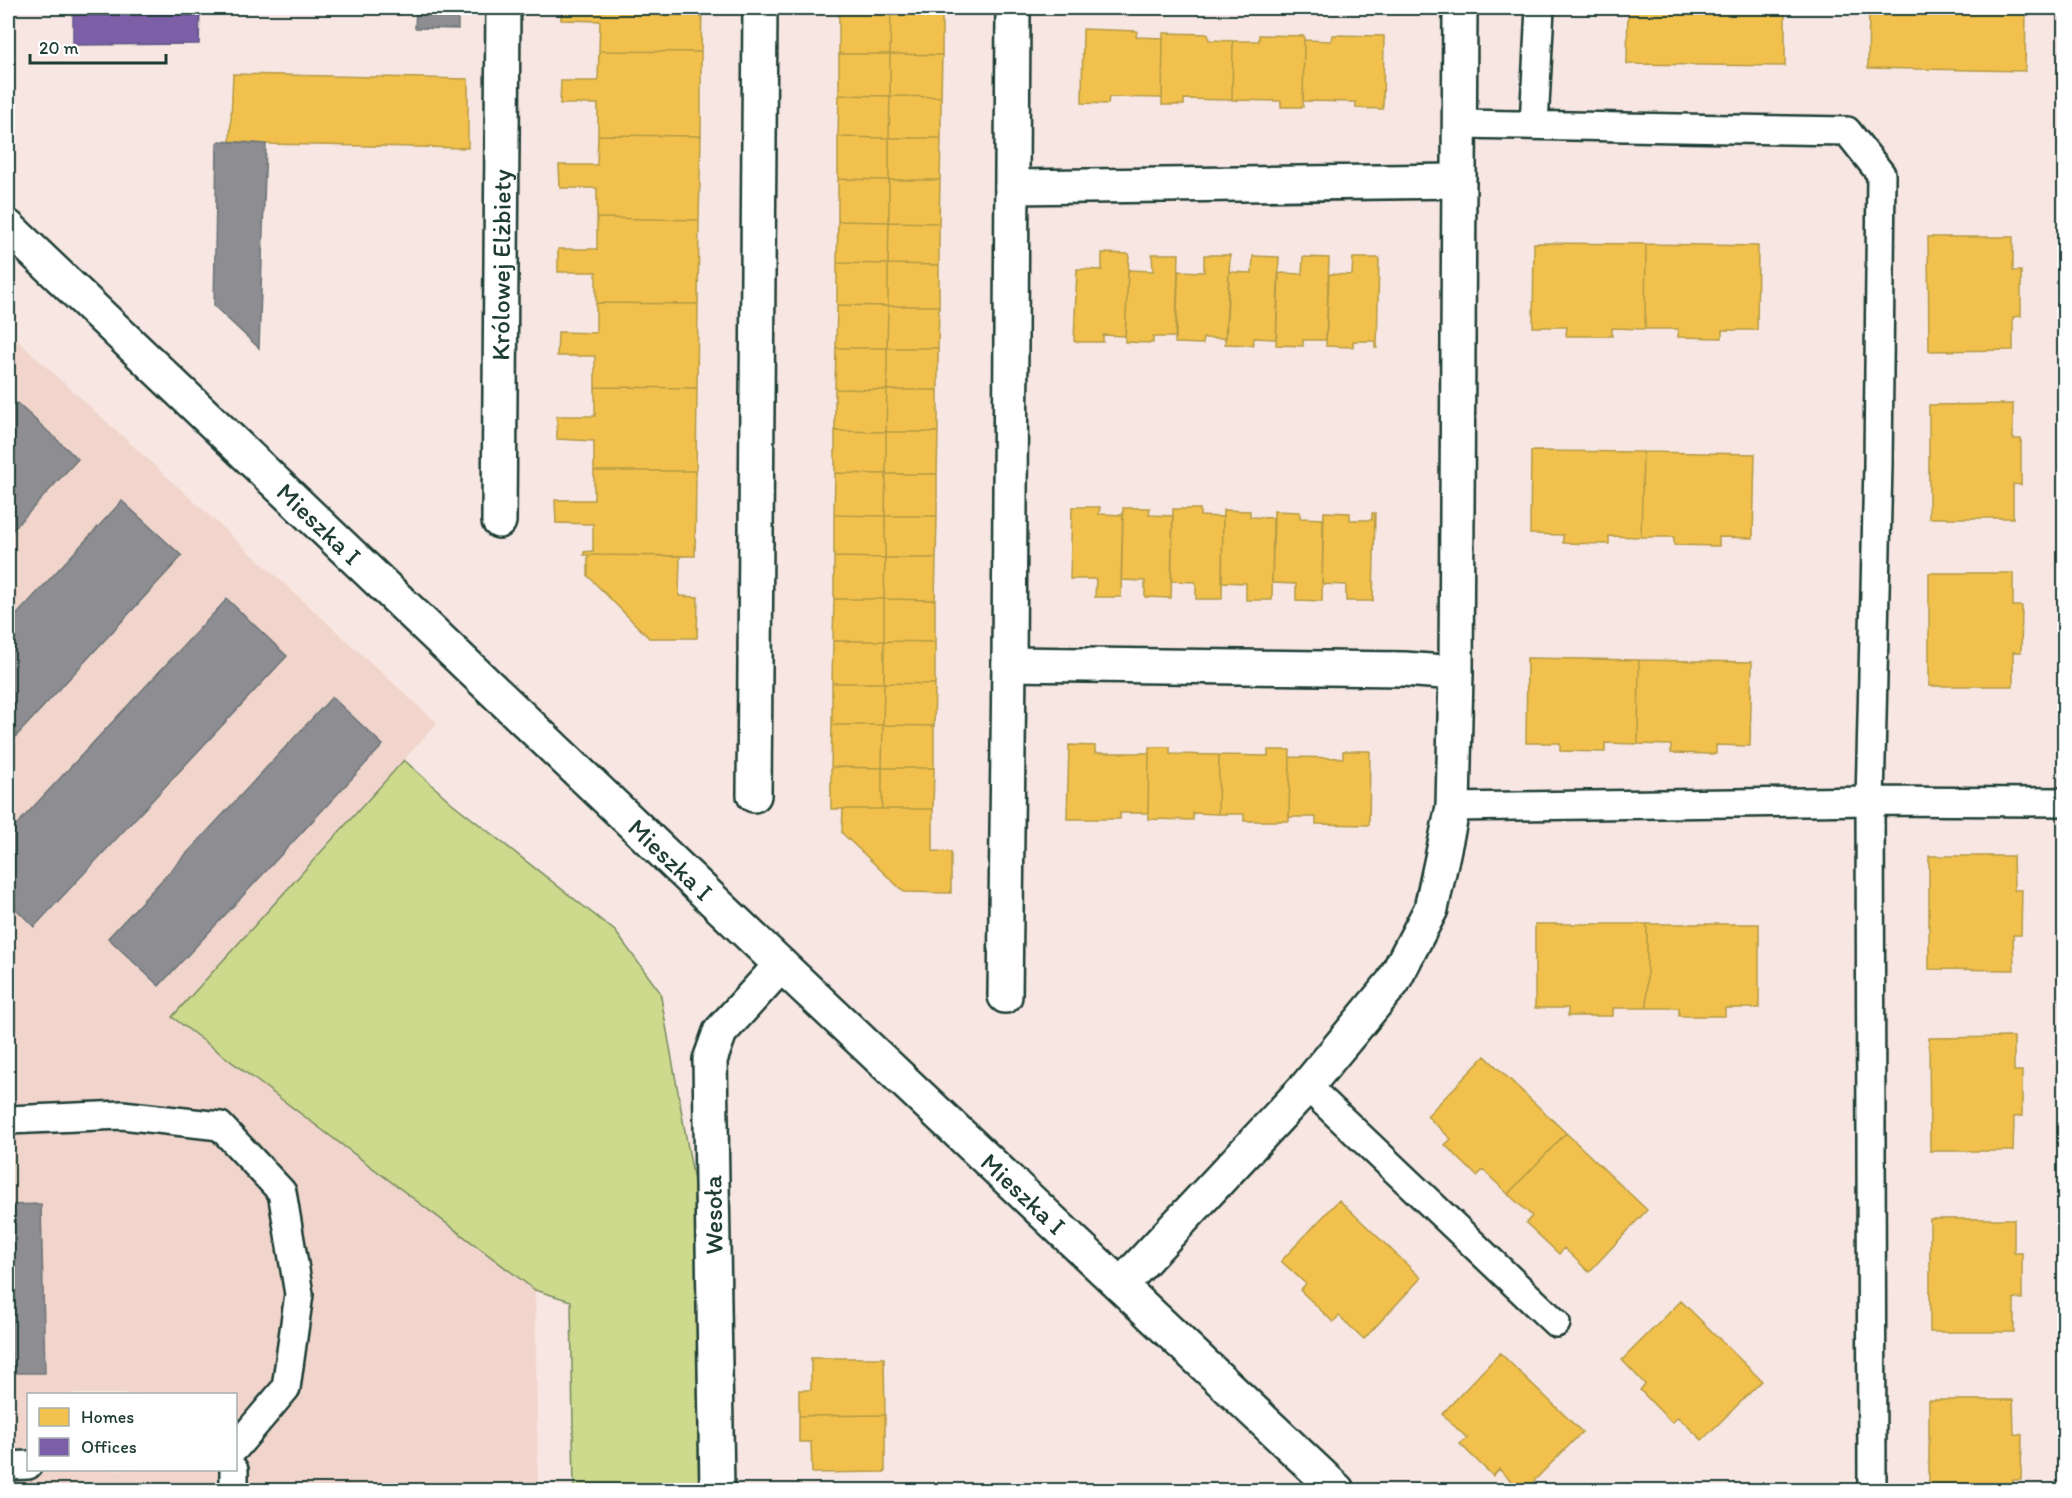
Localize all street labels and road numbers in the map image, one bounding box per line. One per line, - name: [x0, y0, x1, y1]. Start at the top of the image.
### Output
- street label: Królowej Elżbiety: [484, 169, 518, 361]
- street label: Mieszka I: [270, 476, 368, 572]
- street label: Mieszka I: [621, 812, 720, 907]
- street label: Mieszka I: [974, 1146, 1073, 1242]
- street label: Wesoła: [696, 1174, 730, 1255]

